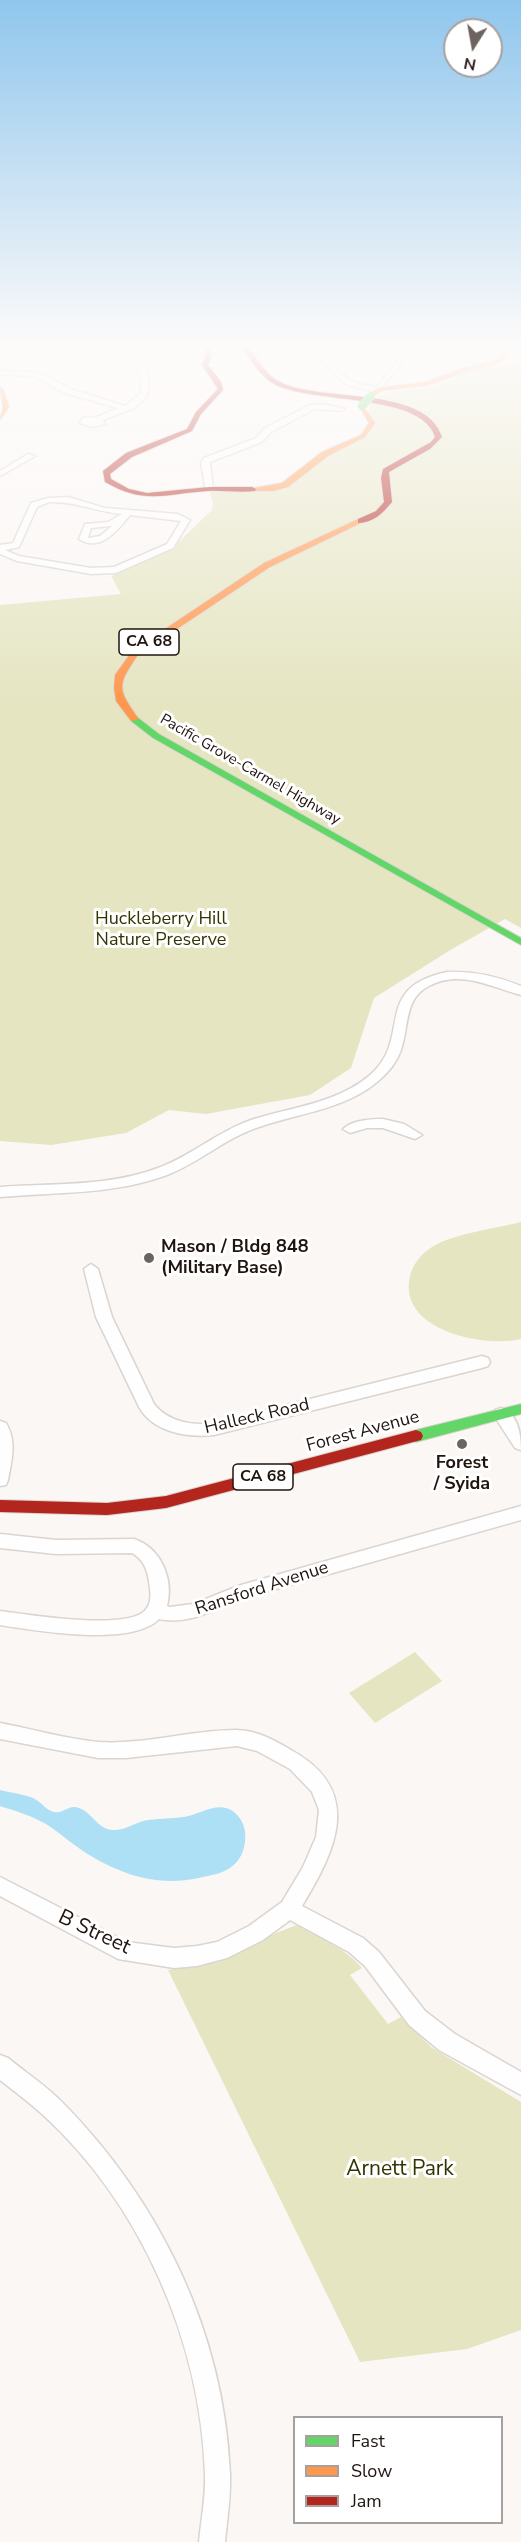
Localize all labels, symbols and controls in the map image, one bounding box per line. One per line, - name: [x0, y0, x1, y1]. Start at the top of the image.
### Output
- north arrow: [443, 18, 503, 78]
- text: N: [462, 52, 478, 76]
- road number: CA 68: [119, 629, 179, 655]
- street label: Pacific Grove-Carmel Highway: [156, 711, 344, 829]
- park label: Huckleberry Hill Nature Preserve: [95, 909, 227, 952]
- place label: Mason / Bldg 848 (Military Base): [161, 1237, 308, 1280]
- marker: Mason / Bldg 848 (Military Base): [142, 1251, 156, 1265]
- street label: Halleck Road: [202, 1394, 312, 1440]
- street label: Forest Avenue: [304, 1407, 422, 1457]
- marker: Forest / Syida: [455, 1437, 469, 1451]
- place label: Forest / Syida: [434, 1453, 490, 1496]
- road number: CA 68: [233, 1464, 293, 1490]
- street label: Ransford Avenue: [193, 1557, 331, 1621]
- street label: B Street: [54, 1905, 134, 1961]
- park label: Arnett Park: [346, 2157, 454, 2183]
- legend: [293, 2416, 503, 2524]
- text: Fast: [351, 2429, 385, 2453]
- text: Slow: [351, 2459, 392, 2483]
- text: Jam: [351, 2489, 382, 2513]

